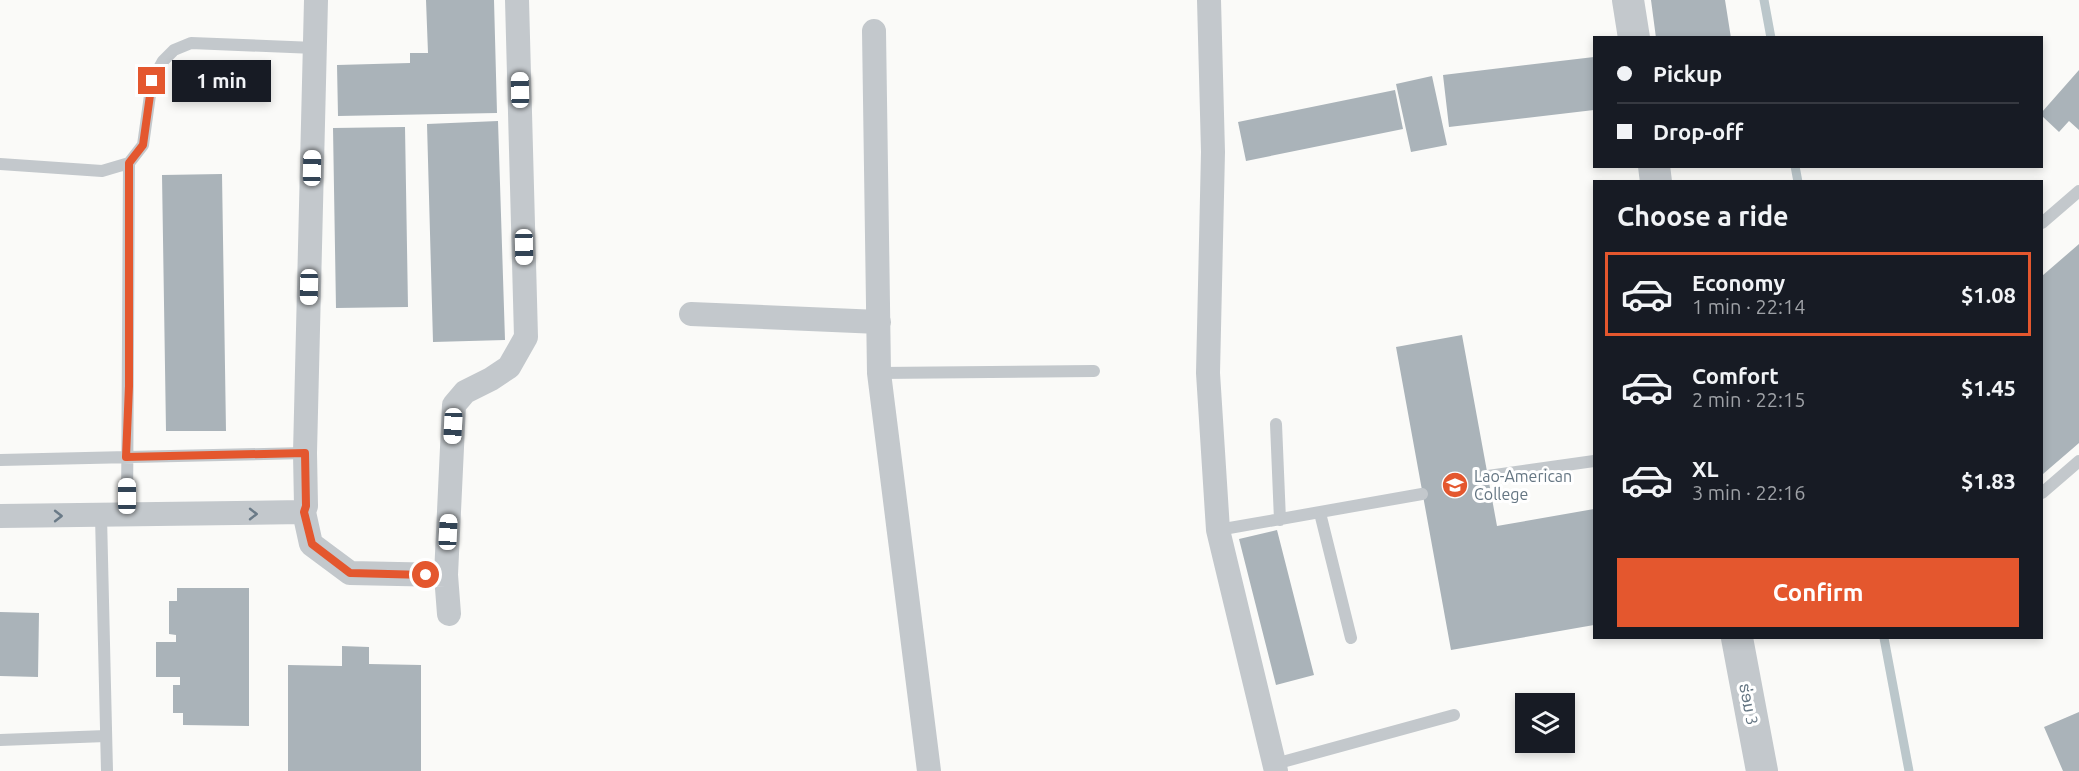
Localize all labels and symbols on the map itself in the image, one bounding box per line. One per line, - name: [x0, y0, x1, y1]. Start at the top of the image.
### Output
- callout: 1 min: [173, 60, 272, 102]
- route end: [138, 67, 165, 94]
- car: [511, 72, 529, 108]
- car: [303, 150, 321, 186]
- car: [515, 229, 533, 265]
- car: [300, 269, 318, 305]
- car: [443, 408, 463, 444]
- place label: Lao-American College: [1474, 467, 1572, 503]
- school or university icon: Lao-American College: [1440, 470, 1470, 500]
- car: [118, 478, 136, 514]
- one-way arrow: [249, 508, 258, 520]
- one-way arrow: [54, 510, 63, 522]
- car: [438, 514, 458, 550]
- route start: [412, 561, 439, 588]
- street label: ຮ່ອມ 3: [1736, 682, 1762, 726]

